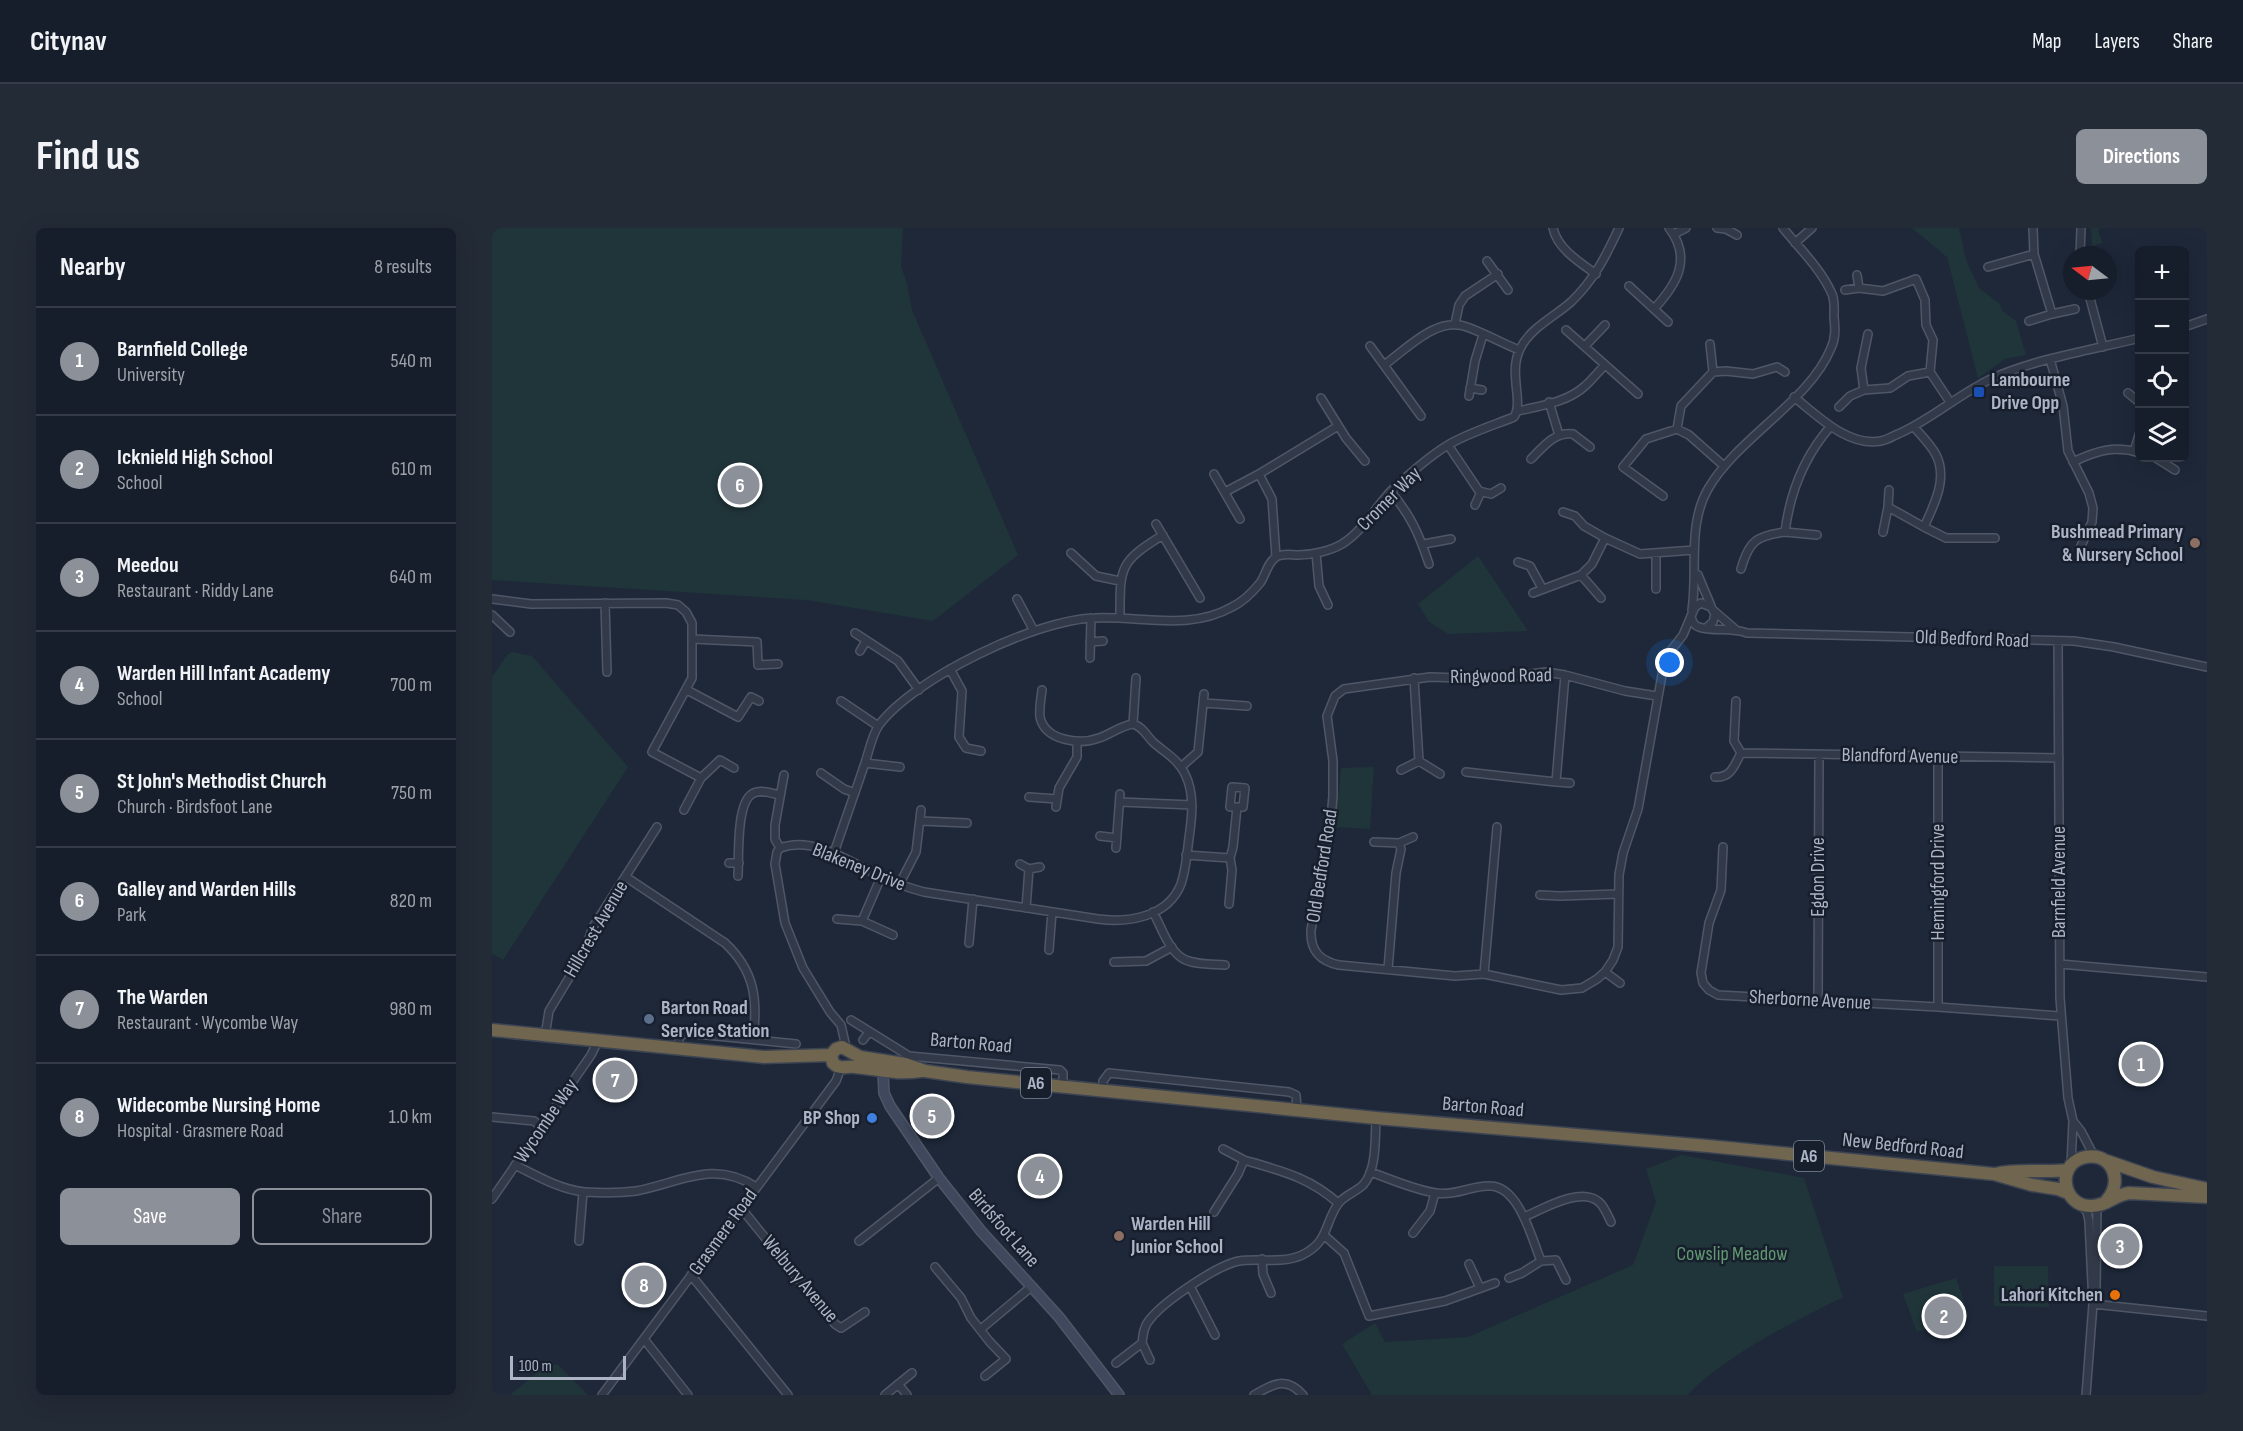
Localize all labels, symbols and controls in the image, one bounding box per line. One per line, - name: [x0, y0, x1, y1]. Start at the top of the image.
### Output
- text: Citynav: [30, 25, 107, 58]
- text: Map: [2032, 29, 2061, 54]
- text: Layers: [2094, 29, 2140, 54]
- text: Share: [2173, 29, 2213, 54]
- button: Directions: [2076, 129, 2207, 184]
- text: Find us: [36, 131, 140, 182]
- north arrow: [2063, 246, 2117, 300]
- map controls: [2135, 246, 2189, 462]
- button: +: [2135, 246, 2189, 300]
- text: Nearby: [60, 252, 126, 283]
- text: 8 results: [374, 255, 432, 279]
- button: −: [2135, 300, 2189, 354]
- text: Barnfield College: [117, 336, 248, 363]
- text: 1: [76, 349, 83, 373]
- text: 540 m: [391, 349, 432, 373]
- button: locate: [2135, 354, 2189, 408]
- text: University: [117, 363, 185, 387]
- place label: Lambourne Drive Opp: [1991, 368, 2070, 415]
- marker: Lambourne Drive Opp: [1972, 385, 1986, 399]
- button: layers: [2135, 408, 2189, 462]
- text: Icknield High School: [117, 444, 273, 471]
- text: 2: [75, 457, 84, 481]
- text: 610 m: [391, 457, 432, 481]
- pin: 6: [720, 462, 760, 508]
- street label: Cromer Way: [1352, 462, 1426, 536]
- text: School: [117, 471, 162, 495]
- place label: Bushmead Primary & Nursery School: [2051, 520, 2184, 567]
- marker: Bushmead Primary & Nursery School: [2188, 536, 2202, 550]
- text: Meedou: [117, 552, 179, 579]
- text: 3: [75, 565, 84, 589]
- text: 640 m: [390, 565, 432, 589]
- text: Restaurant · Riddy Lane: [117, 579, 274, 603]
- street label: Old Bedford Road: [1914, 625, 2030, 653]
- your location: [1655, 648, 1684, 677]
- text: Warden Hill Infant Academy: [117, 660, 330, 687]
- street label: Ringwood Road: [1450, 663, 1552, 689]
- text: 4: [75, 673, 84, 697]
- text: 700 m: [390, 673, 432, 697]
- text: School: [117, 687, 162, 711]
- street label: Blandford Avenue: [1841, 743, 1959, 769]
- text: St John's Methodist Church: [117, 768, 326, 795]
- text: 5: [75, 781, 84, 805]
- text: 750 m: [391, 781, 432, 805]
- text: Church · Birdsfoot Lane: [117, 795, 272, 819]
- street label: Old Bedford Road: [1301, 808, 1343, 924]
- street label: Hemingford Drive: [1926, 824, 1950, 940]
- street label: Barnfield Avenue: [2047, 826, 2071, 938]
- street label: Egdon Drive: [1806, 837, 1830, 917]
- street label: Blakeney Drive: [809, 838, 909, 896]
- text: Galley and Warden Hills: [117, 876, 296, 903]
- street label: Hillcrest Avenue: [559, 876, 633, 982]
- text: 6: [75, 889, 84, 913]
- text: 820 m: [390, 889, 432, 913]
- text: Park: [117, 903, 146, 927]
- text: The Warden: [117, 984, 208, 1011]
- street label: Sherborne Avenue: [1748, 985, 1872, 1015]
- place label: Barton Road Service Station: [661, 996, 769, 1043]
- text: 7: [75, 997, 84, 1021]
- text: 980 m: [389, 997, 432, 1021]
- text: Restaurant · Wycombe Way: [117, 1011, 298, 1035]
- marker: Barton Road Service Station: [642, 1012, 656, 1026]
- street label: Barton Road: [929, 1027, 1013, 1059]
- pin: 1: [2122, 1042, 2160, 1086]
- pin: 7: [596, 1058, 634, 1102]
- road number: A6: [1021, 1068, 1051, 1098]
- street label: Wycombe Way: [509, 1074, 583, 1168]
- street label: Barton Road: [1441, 1091, 1525, 1123]
- text: Widecombe Nursing Home: [117, 1092, 320, 1119]
- pin: 5: [912, 1094, 952, 1138]
- text: 8: [75, 1105, 84, 1129]
- text: 1.0 km: [389, 1105, 432, 1129]
- place label: BP Shop: [803, 1106, 860, 1130]
- marker: BP Shop: [865, 1111, 879, 1125]
- text: Hospital · Grasmere Road: [117, 1119, 284, 1143]
- street label: New Bedford Road: [1841, 1128, 1965, 1164]
- road number: A6: [1794, 1141, 1824, 1171]
- pin: 4: [1020, 1154, 1060, 1198]
- street label: Grasmere Road: [684, 1184, 762, 1280]
- street label: Birdsfoot Lane: [963, 1184, 1045, 1272]
- button: Save: [60, 1188, 240, 1245]
- button: Share: [252, 1188, 432, 1245]
- place label: Warden Hill Junior School: [1130, 1212, 1223, 1259]
- pin: 3: [2100, 1224, 2140, 1268]
- marker: Warden Hill Junior School: [1112, 1229, 1126, 1243]
- street label: Welbury Avenue: [756, 1230, 844, 1328]
- park label: Cowslip Meadow: [1677, 1242, 1787, 1266]
- pin: 8: [624, 1262, 664, 1308]
- place label: Lahori Kitchen: [2001, 1283, 2103, 1307]
- marker: Lahori Kitchen: [2108, 1288, 2122, 1302]
- pin: 2: [1924, 1294, 1964, 1338]
- scale bar: [510, 1353, 626, 1380]
- text: 100 m: [519, 1357, 552, 1376]

